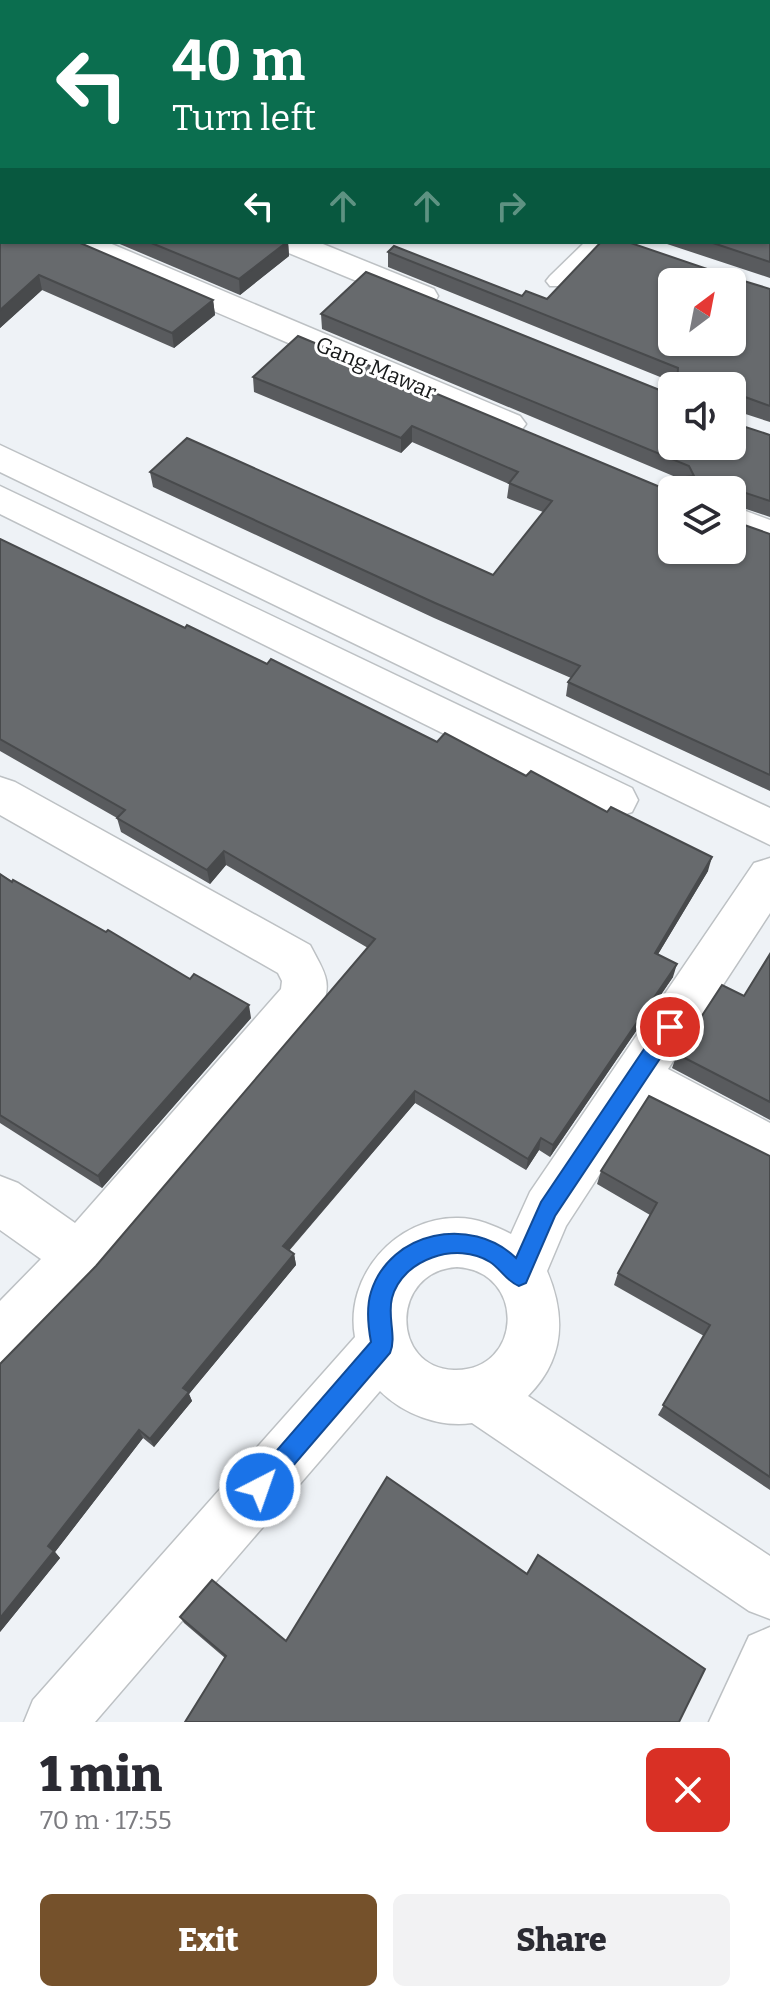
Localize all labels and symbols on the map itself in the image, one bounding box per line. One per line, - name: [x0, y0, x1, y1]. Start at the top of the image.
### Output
- north arrow: [658, 268, 746, 356]
- street label: Gang Mawar: [312, 331, 441, 406]
- pin: [636, 993, 704, 1061]
- position arrow: [218, 1445, 302, 1529]

